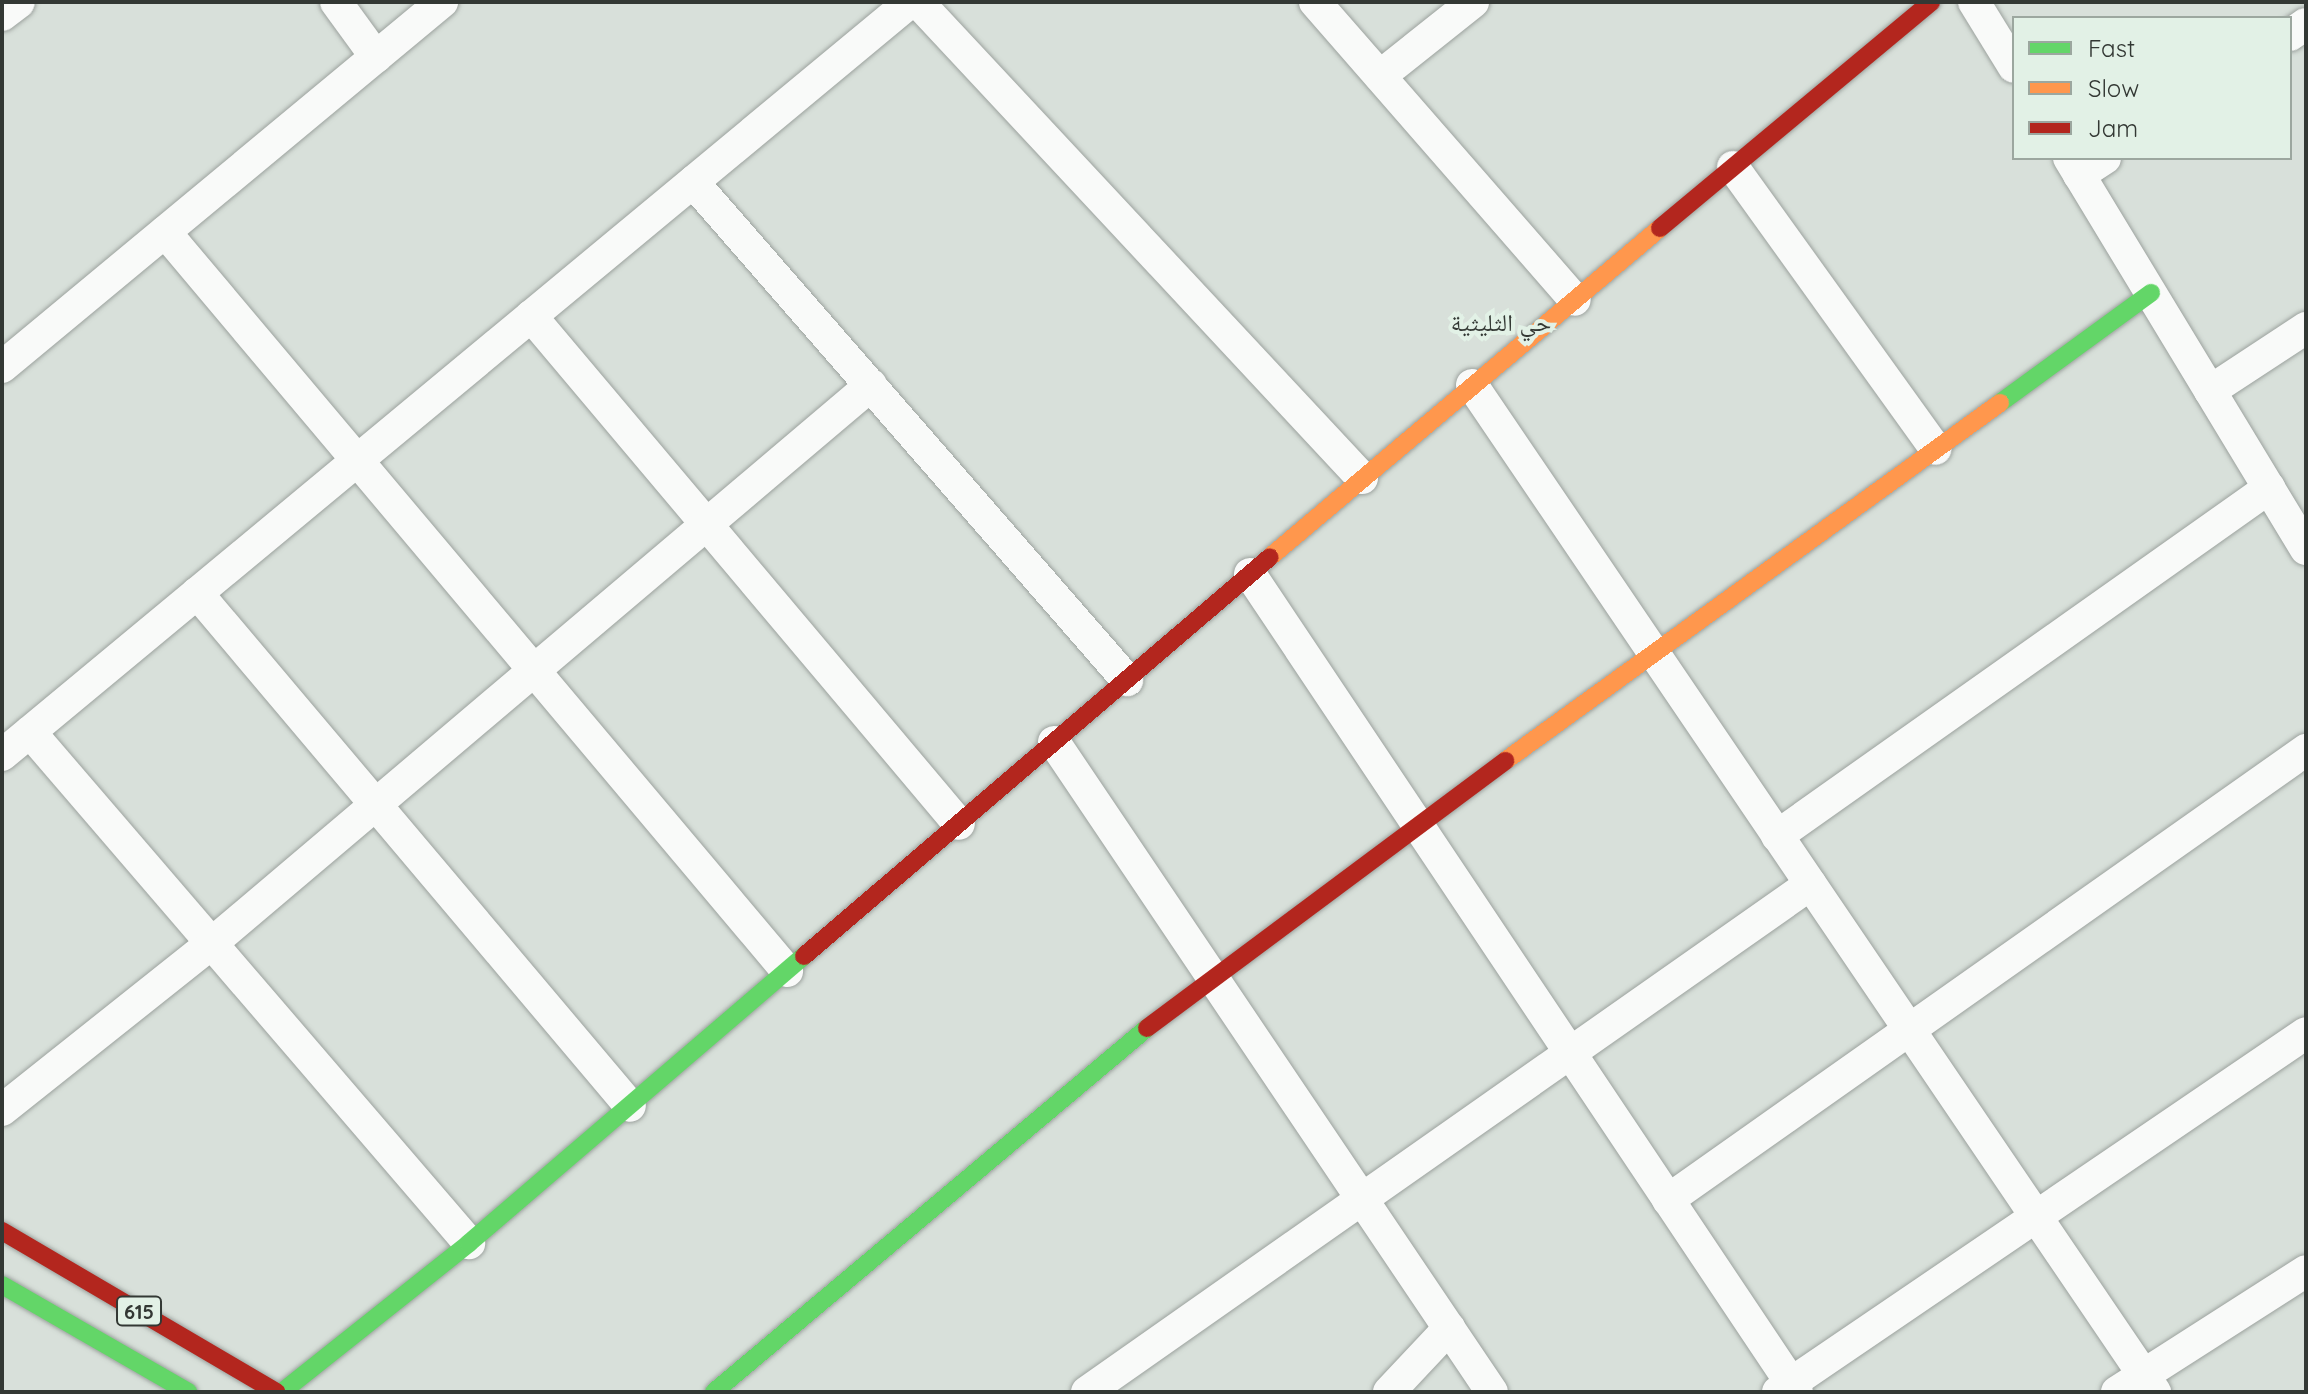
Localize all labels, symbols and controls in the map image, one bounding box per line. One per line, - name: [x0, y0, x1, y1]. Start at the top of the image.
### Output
- legend: [2012, 16, 2292, 160]
- text: Fast: [2088, 33, 2135, 63]
- text: Slow: [2088, 73, 2139, 103]
- text: Jam: [2088, 113, 2138, 143]
- district label: حي الثليثية: [1451, 309, 1551, 337]
- road number: 615: [115, 1295, 163, 1327]

